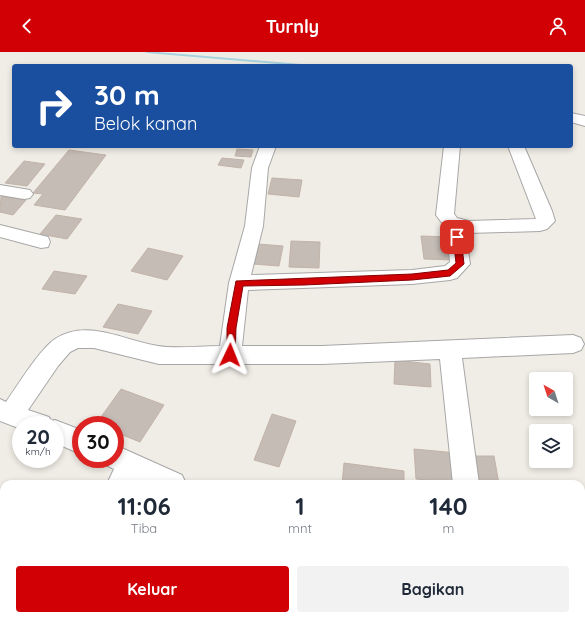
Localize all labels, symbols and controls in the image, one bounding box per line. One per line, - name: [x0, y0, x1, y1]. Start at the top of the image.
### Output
- icon: back: [16, 15, 38, 37]
- text: Turnly: [266, 15, 319, 38]
- icon: person: [547, 15, 569, 37]
- text: 30 m: [94, 77, 160, 112]
- icon: right: [28, 80, 80, 132]
- text: Belok kanan: [94, 112, 197, 135]
- pin: [440, 220, 474, 254]
- icon: arrive: [446, 226, 468, 248]
- position arrow: [209, 334, 251, 376]
- north arrow: [529, 372, 573, 416]
- map controls: [529, 372, 573, 468]
- speed limit sign: 30: [72, 416, 124, 468]
- text: 20: [26, 424, 50, 449]
- button: layers: [529, 424, 573, 468]
- text: km/h: [25, 445, 51, 458]
- text: 11:06: [117, 491, 171, 521]
- text: 1: [295, 491, 305, 521]
- text: 140: [429, 491, 468, 521]
- text: Tiba: [131, 520, 157, 536]
- text: mnt: [288, 520, 312, 536]
- text: m: [442, 520, 454, 536]
- button: Keluar: [16, 566, 289, 612]
- button: Bagikan: [297, 566, 569, 612]

